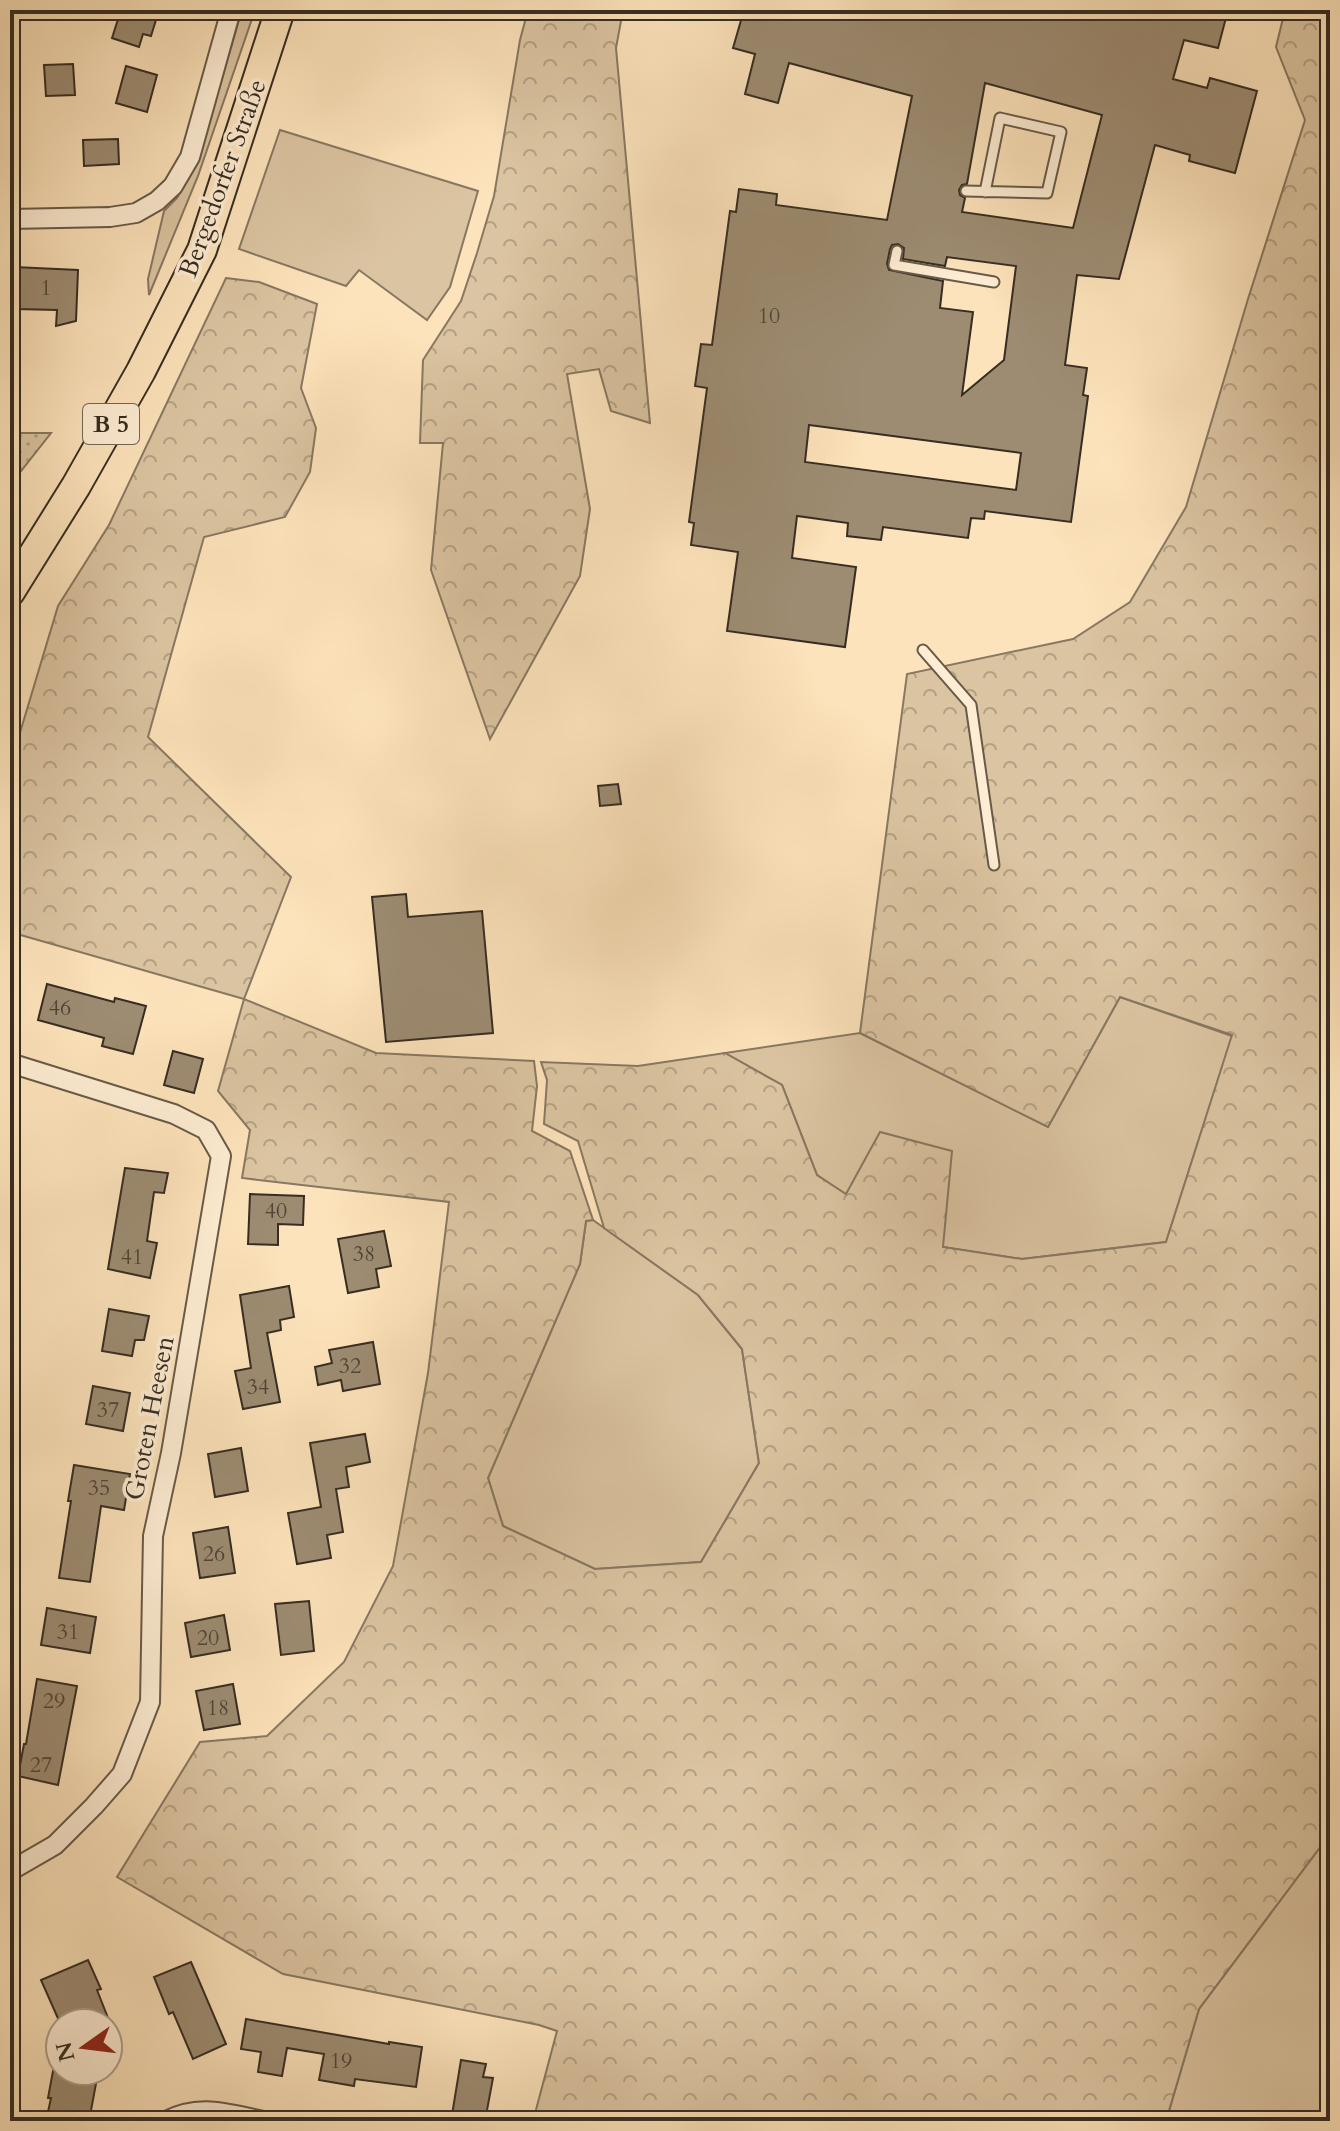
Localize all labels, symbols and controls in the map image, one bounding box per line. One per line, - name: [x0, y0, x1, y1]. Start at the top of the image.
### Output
- street label: Bergedorfer Straße: [170, 74, 275, 282]
- house number: 1: [40, 273, 52, 303]
- house number: 10: [758, 301, 780, 331]
- road number: B 5: [83, 404, 139, 444]
- house number: 46: [49, 993, 71, 1023]
- house number: 40: [265, 1196, 287, 1226]
- house number: 38: [353, 1239, 375, 1269]
- house number: 41: [121, 1242, 143, 1272]
- street label: Groten Heesen: [116, 1333, 183, 1503]
- house number: 32: [339, 1351, 361, 1381]
- house number: 34: [247, 1372, 269, 1402]
- house number: 37: [97, 1395, 119, 1425]
- house number: 35: [88, 1473, 110, 1503]
- house number: 26: [203, 1539, 225, 1569]
- house number: 31: [57, 1617, 79, 1647]
- house number: 20: [197, 1623, 219, 1653]
- house number: 29: [43, 1686, 65, 1716]
- house number: 18: [207, 1693, 229, 1723]
- house number: 27: [30, 1750, 52, 1780]
- north arrow: [44, 2007, 124, 2087]
- text: N: [49, 2039, 82, 2064]
- house number: 19: [330, 2046, 352, 2076]

